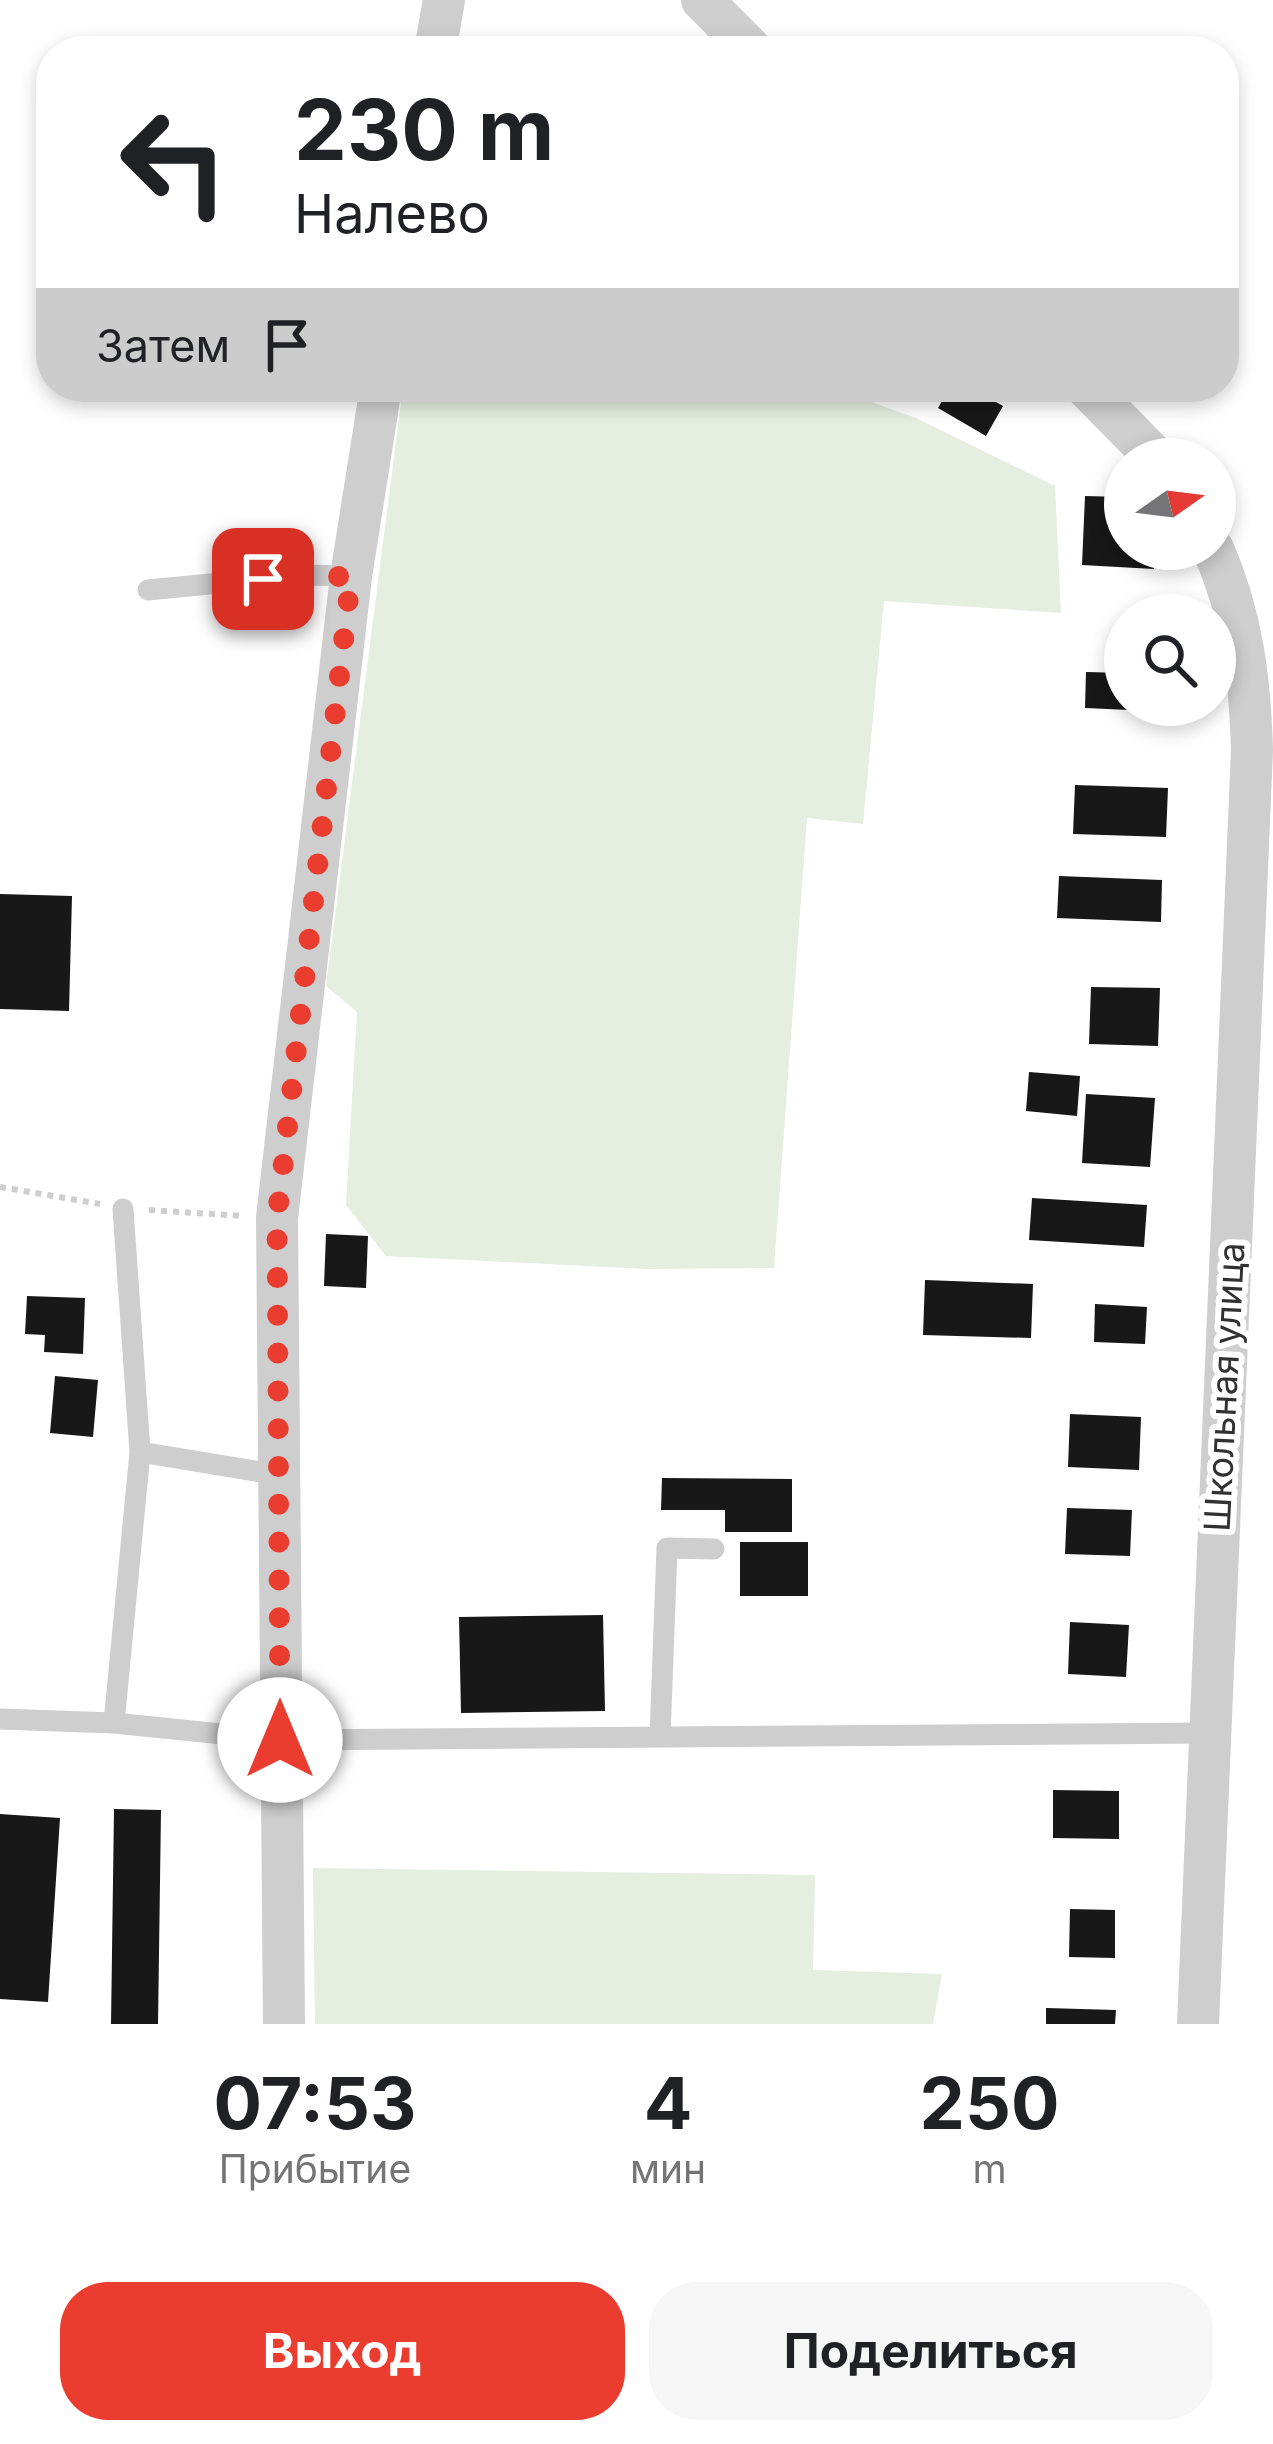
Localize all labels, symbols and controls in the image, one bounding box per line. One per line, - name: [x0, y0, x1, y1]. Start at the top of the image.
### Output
- text: 230 m: [294, 79, 554, 180]
- icon: left: [96, 84, 252, 240]
- text: Налево: [294, 181, 490, 246]
- icon: arrive: [254, 312, 320, 378]
- text: Затем: [96, 318, 230, 373]
- north arrow: [1104, 438, 1236, 570]
- map controls: [1104, 438, 1236, 726]
- pin: [212, 528, 314, 630]
- icon: arrive: [230, 546, 296, 612]
- button: search: [1104, 594, 1236, 726]
- street label: Школьная улица: [1194, 1241, 1254, 1533]
- position arrow: [217, 1677, 343, 1803]
- text: 07:53: [213, 2059, 417, 2146]
- text: 4: [644, 2059, 692, 2146]
- text: 250: [920, 2059, 1060, 2146]
- text: Прибытие: [219, 2145, 411, 2192]
- text: мин: [630, 2145, 706, 2192]
- text: m: [972, 2145, 1007, 2192]
- button: Выход: [60, 2282, 625, 2420]
- button: Поделиться: [649, 2282, 1213, 2420]

